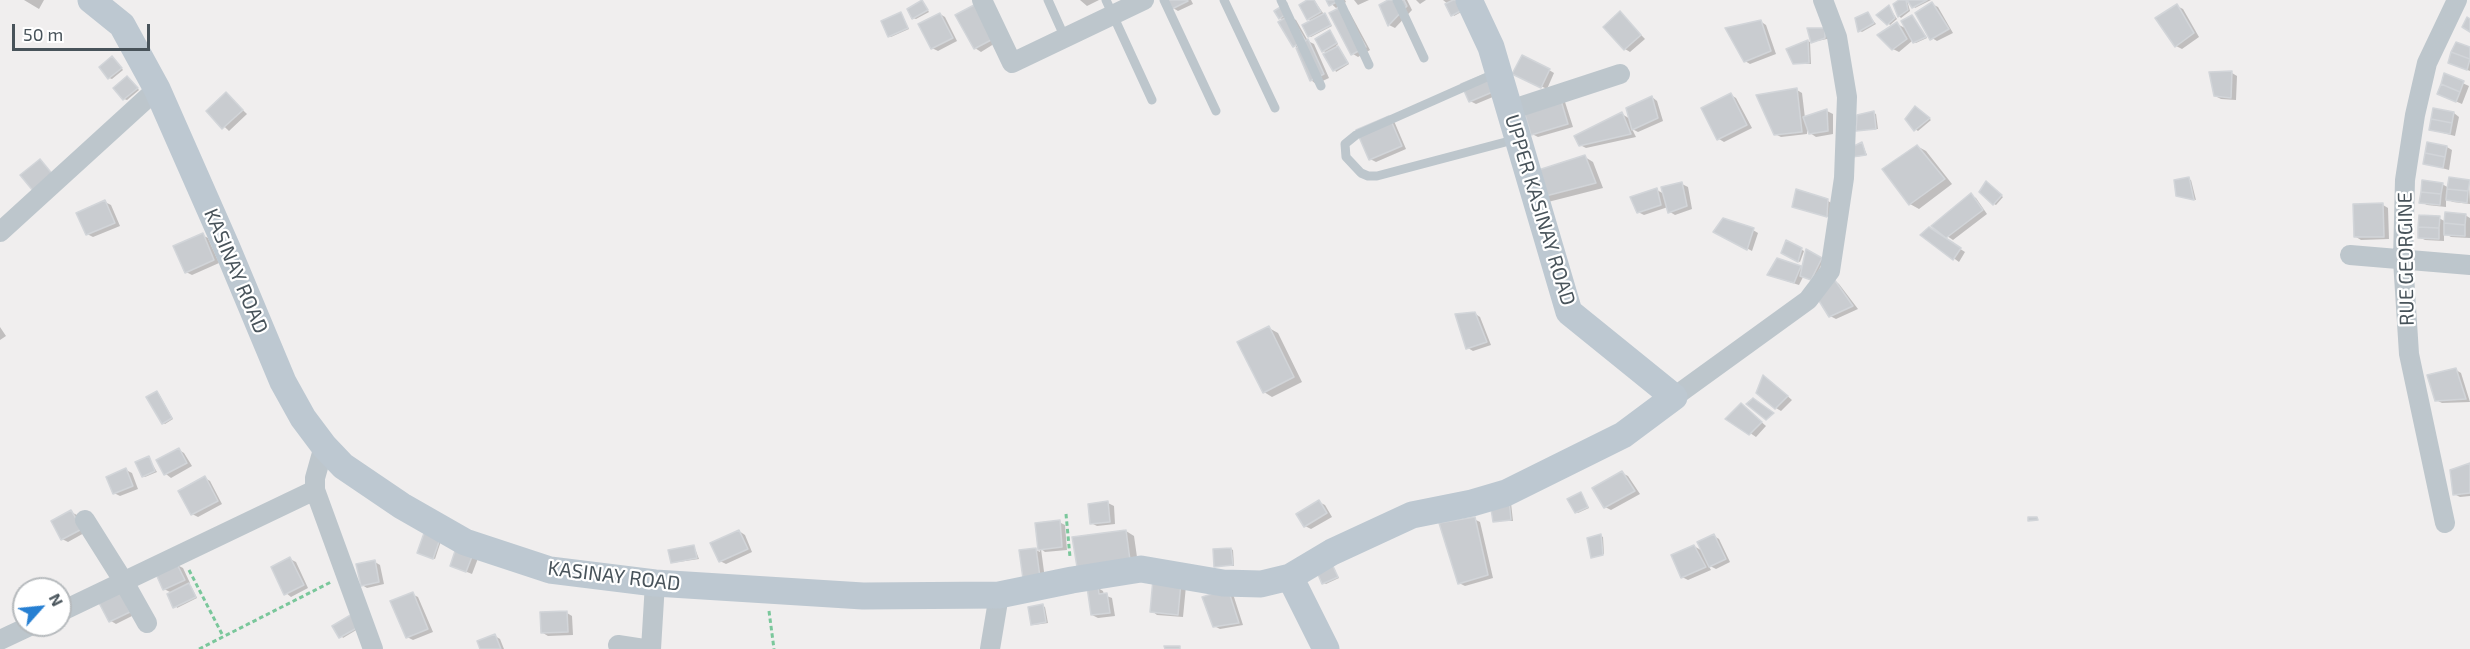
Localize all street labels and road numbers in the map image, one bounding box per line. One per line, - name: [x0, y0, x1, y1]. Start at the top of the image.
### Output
- street label: UPPER KASINAY ROAD: [1500, 112, 1580, 308]
- street label: RUE GEORGINE: [2393, 192, 2419, 326]
- street label: KASINAY ROAD: [199, 205, 273, 337]
- street label: KASINAY ROAD: [546, 556, 682, 596]

